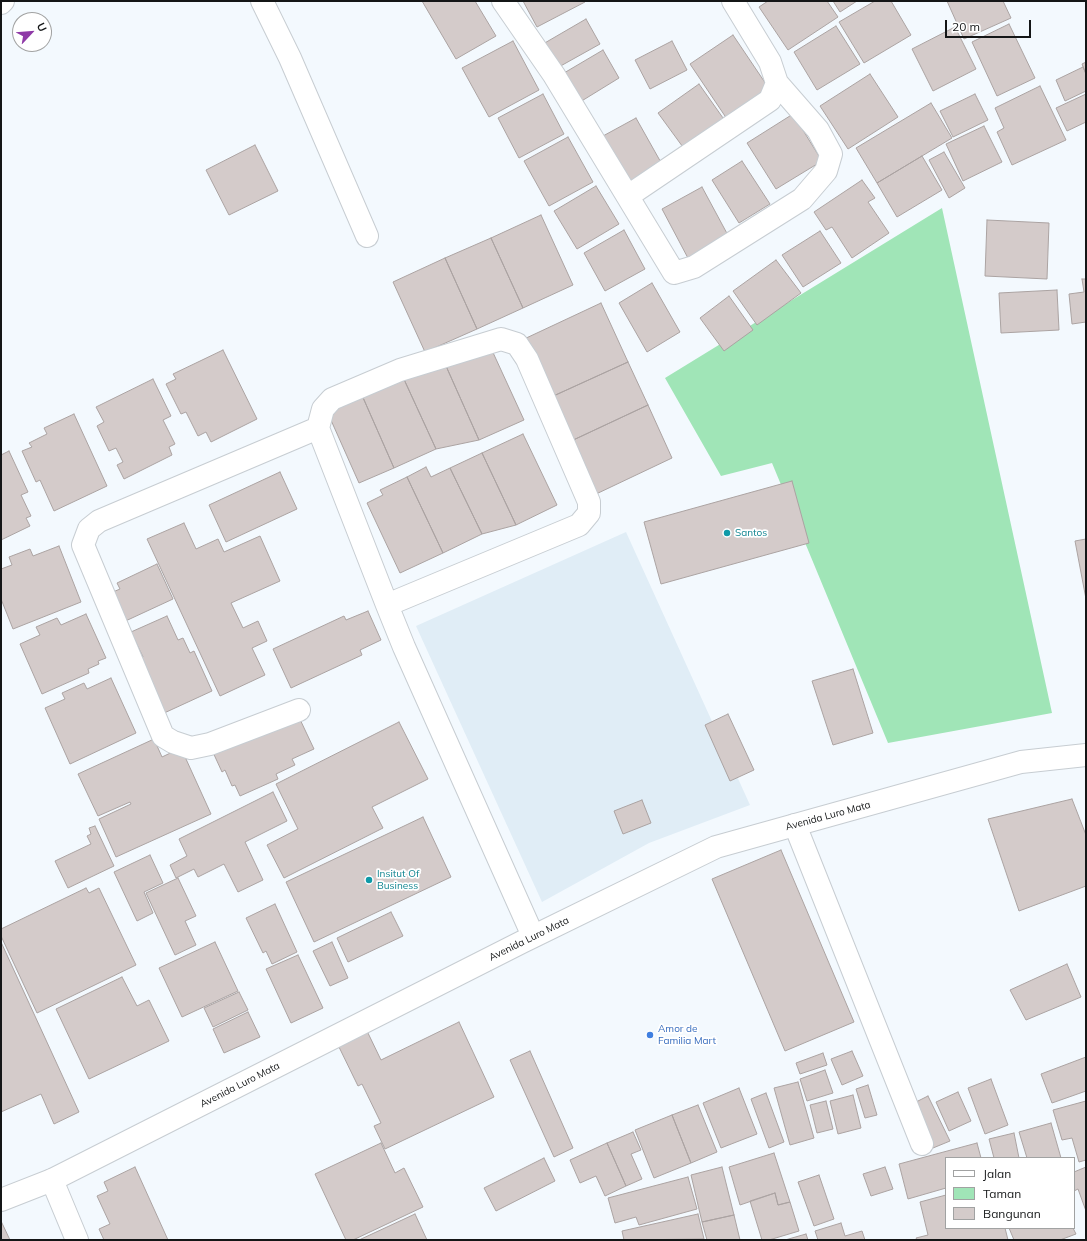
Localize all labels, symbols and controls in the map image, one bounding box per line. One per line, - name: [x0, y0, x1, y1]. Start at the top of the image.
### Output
- north arrow: [12, 12, 52, 52]
- scale bar: [947, 12, 1033, 38]
- text: 20 m: [952, 19, 980, 34]
- text: U: [34, 20, 50, 34]
- place label: Santos: [735, 527, 767, 539]
- marker: Santos: [722, 528, 732, 538]
- street label: Avenida Luro Mata: [784, 799, 872, 833]
- place label: Insitut Of Business: [377, 868, 419, 892]
- marker: Insitut Of Business: [364, 875, 374, 885]
- street label: Avenida Luro Mata: [487, 914, 571, 964]
- place label: Amor de Familia Mart: [658, 1023, 716, 1046]
- marker: Amor de Familia Mart: [645, 1030, 655, 1040]
- street label: Avenida Luro Mata: [198, 1060, 282, 1110]
- legend: [945, 1157, 1075, 1229]
- text: Jalan: [983, 1166, 1011, 1181]
- text: Taman: [983, 1186, 1021, 1201]
- text: Bangunan: [983, 1206, 1041, 1221]

